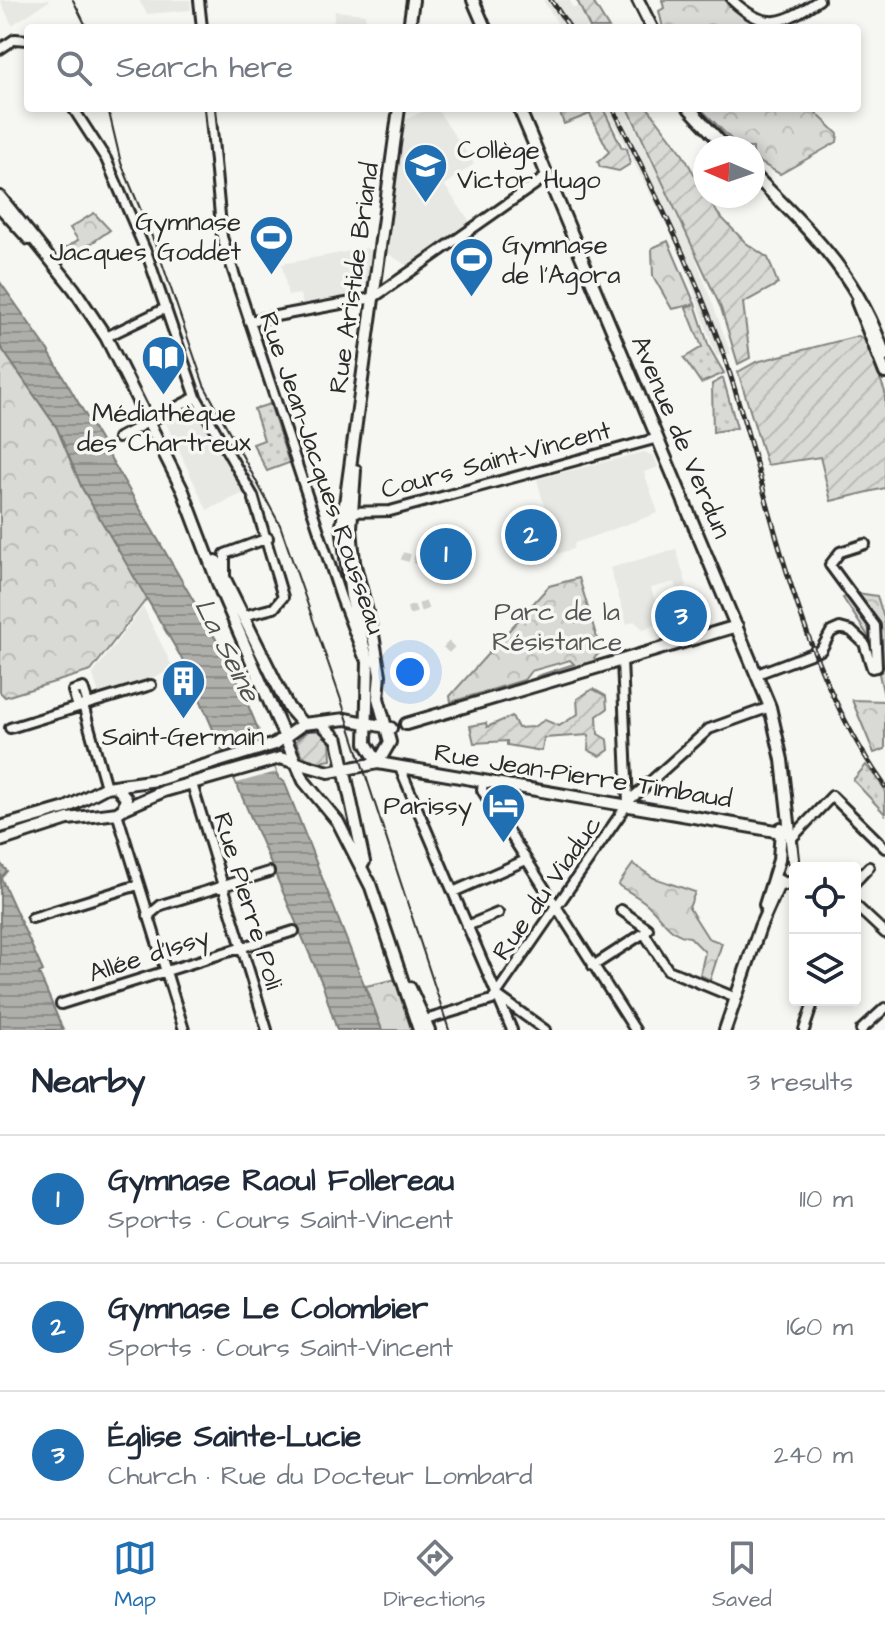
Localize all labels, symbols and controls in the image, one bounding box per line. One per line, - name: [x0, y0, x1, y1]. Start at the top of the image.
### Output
- search box: [24, 24, 861, 112]
- icon: search: [52, 46, 96, 90]
- text: Search here: [116, 47, 293, 89]
- place label: Collège Victor Hugo: [457, 132, 601, 200]
- north arrow: [693, 136, 765, 208]
- school or university icon: Collège Victor Hugo: [402, 141, 450, 204]
- street label: Rue Aristide Briand: [320, 160, 388, 396]
- place label: Gymnase Jacques Goddet: [50, 204, 241, 270]
- sports icon: Gymnase Jacques Goddet: [248, 213, 296, 276]
- place label: Gymnase de l'Agora: [502, 227, 620, 295]
- sports icon: Gymnase de l'Agora: [447, 236, 495, 299]
- street label: Rue Jean-Jacques Rousseau: [250, 307, 394, 639]
- street label: Avenue de Verdun: [622, 330, 740, 544]
- library icon: Médiathèque des Chartreux: [140, 334, 188, 397]
- place label: Médiathèque des Chartreux: [77, 395, 252, 461]
- street label: Cours Saint-Vincent: [377, 412, 615, 508]
- pin: 2: [505, 505, 557, 565]
- pin: 1: [420, 524, 472, 584]
- pin: 3: [655, 586, 707, 646]
- water label: La Seine: [184, 592, 270, 710]
- park label: Parc de la Résistance: [492, 594, 622, 660]
- your location: [390, 652, 430, 692]
- building icon: Saint-Germain: [159, 658, 207, 721]
- place label: Saint-Germain: [102, 719, 264, 755]
- street label: Rue Jean-Pierre Timbaud: [432, 735, 734, 817]
- hotel icon: Parissy: [479, 782, 527, 845]
- place label: Parissy: [384, 788, 472, 826]
- street label: Rue Pierre Poli: [204, 808, 292, 994]
- street label: Rue du Viaduc: [484, 808, 610, 968]
- map controls: [789, 862, 861, 1006]
- button: locate: [789, 862, 861, 934]
- street label: Allée d'Issy: [84, 919, 215, 993]
- button: layers: [789, 934, 861, 1006]
- text: Nearby: [32, 1058, 146, 1106]
- text: 3 results: [747, 1064, 853, 1100]
- text: Gymnase Raoul Follereau: [108, 1160, 454, 1202]
- text: 1: [56, 1181, 60, 1217]
- text: 110 m: [799, 1181, 853, 1217]
- text: Sports · Cours Saint-Vincent: [108, 1202, 453, 1238]
- text: Gymnase Le Colombier: [108, 1288, 428, 1330]
- text: 2: [51, 1309, 65, 1345]
- text: 160 m: [786, 1309, 853, 1345]
- text: Sports · Cours Saint-Vincent: [108, 1330, 453, 1366]
- text: Église Sainte-Lucie: [108, 1416, 361, 1458]
- text: 3: [51, 1437, 65, 1473]
- text: 240 m: [773, 1437, 853, 1473]
- text: Church · Rue du Docteur Lombard: [108, 1458, 533, 1494]
- tab: Map: [113, 1536, 157, 1615]
- tab: Directions: [383, 1536, 486, 1615]
- tab: Saved: [712, 1536, 772, 1615]

